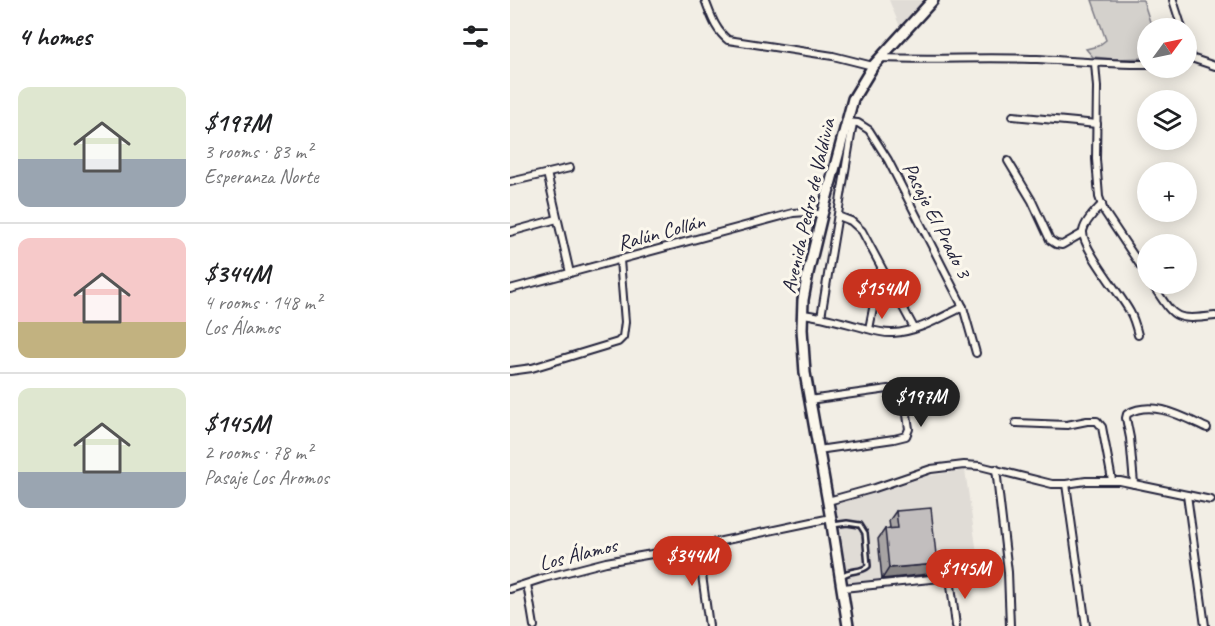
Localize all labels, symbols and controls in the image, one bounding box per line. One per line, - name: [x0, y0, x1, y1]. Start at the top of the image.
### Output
- north arrow: [1137, 18, 1197, 78]
- map controls: [1137, 18, 1197, 294]
- text: 4 homes: [18, 20, 91, 53]
- icon: filters: [459, 20, 492, 53]
- button: layers: [1137, 90, 1197, 150]
- text: $197M: [204, 106, 269, 139]
- icon: home: [66, 111, 138, 183]
- street label: Avenida Pedro de Valdivia: [775, 114, 841, 296]
- text: 3 rooms · 83 m²: [204, 139, 312, 164]
- street label: Pasaje El Prado 3: [897, 158, 978, 283]
- button: +: [1137, 162, 1197, 222]
- text: Esperanza Norte: [204, 164, 318, 189]
- street label: Ralún Collán: [615, 208, 708, 256]
- button: −: [1137, 234, 1197, 294]
- text: $344M: [204, 257, 270, 290]
- icon: home: [66, 262, 138, 334]
- pin: $154M: [840, 269, 924, 320]
- text: $154M: [857, 276, 907, 301]
- text: 4 rooms · 148 m²: [204, 290, 321, 315]
- text: Los Álamos: [204, 315, 280, 340]
- pin: $197M: [879, 377, 963, 428]
- text: $197M: [896, 384, 946, 409]
- text: $145M: [204, 407, 269, 440]
- icon: home: [66, 412, 138, 484]
- text: 2 rooms · 78 m²: [204, 440, 312, 465]
- text: Pasaje Los Aromos: [204, 465, 329, 490]
- street label: Los Álamos: [536, 531, 621, 576]
- pin: $344M: [650, 536, 734, 587]
- text: $344M: [667, 543, 717, 568]
- pin: $145M: [923, 549, 1007, 600]
- text: $145M: [940, 556, 990, 581]

